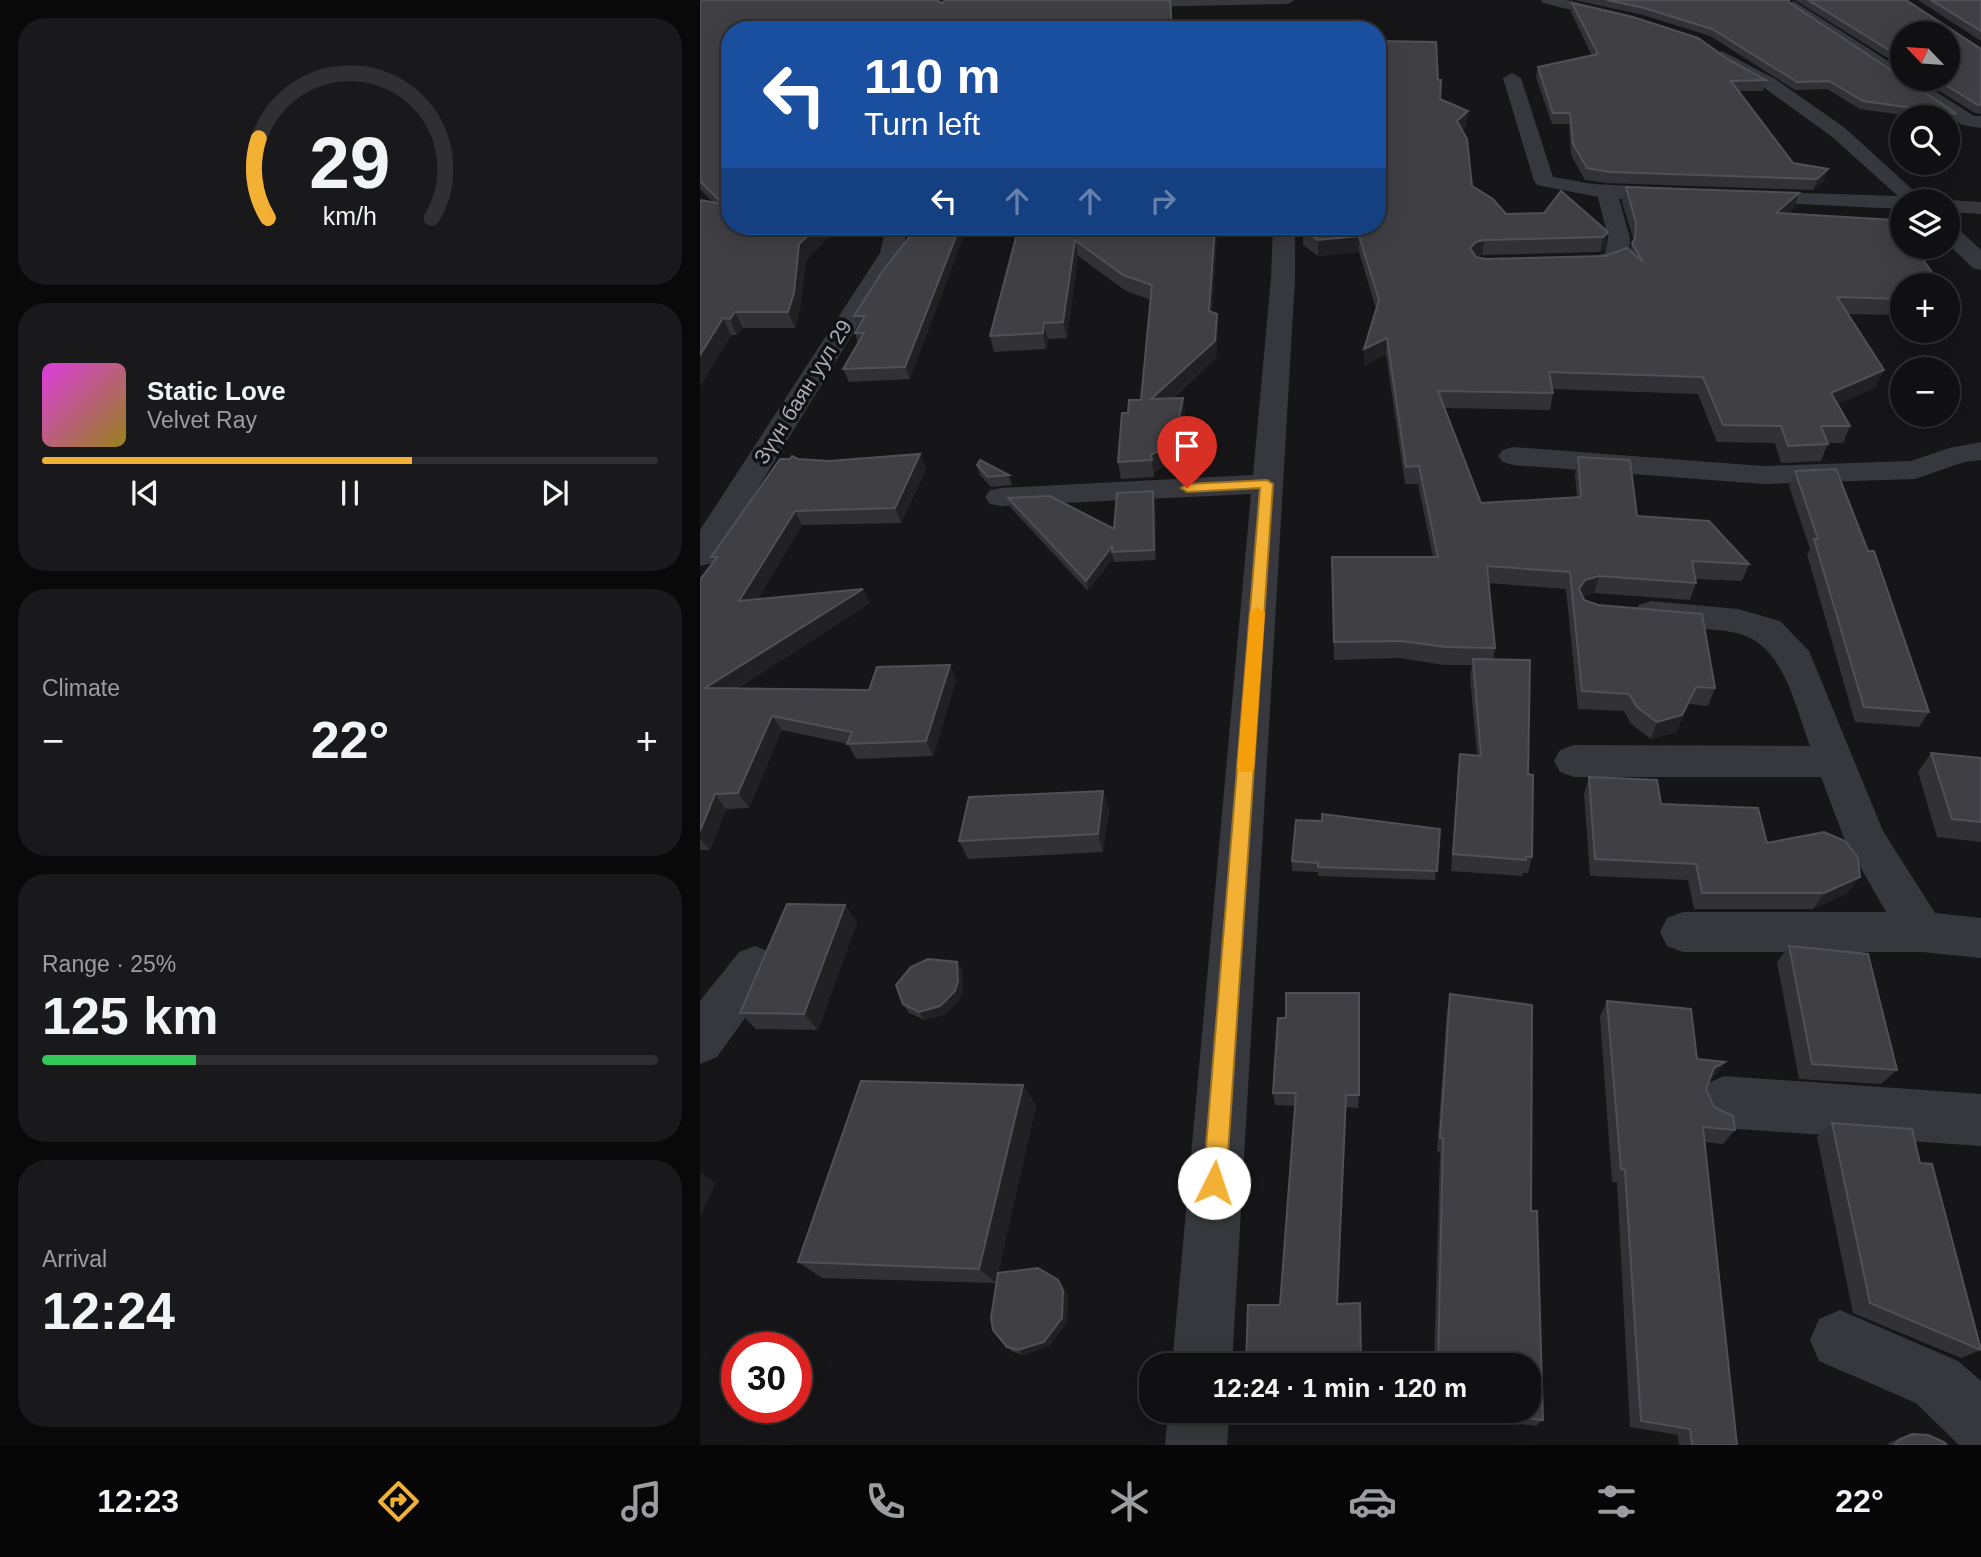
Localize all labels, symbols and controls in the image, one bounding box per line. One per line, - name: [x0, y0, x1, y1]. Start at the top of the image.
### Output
- north arrow: [1890, 21, 1960, 91]
- map controls: [1890, 21, 1960, 427]
- icon: left: [749, 49, 840, 140]
- text: 110 m: [864, 49, 1000, 103]
- button: search: [1890, 105, 1960, 175]
- text: Turn left: [864, 106, 980, 142]
- text: 29: [310, 122, 390, 203]
- icon: left: [925, 182, 963, 220]
- icon: ahead: [998, 182, 1036, 220]
- icon: ahead: [1071, 182, 1109, 220]
- icon: right: [1144, 182, 1182, 220]
- button: layers: [1890, 189, 1960, 259]
- text: km/h: [323, 202, 377, 230]
- button: +: [1890, 273, 1960, 343]
- street label: Зүүн баян уул 29: [749, 316, 856, 468]
- button: −: [1890, 357, 1960, 427]
- text: Static Love: [147, 376, 286, 406]
- text: Velvet Ray: [147, 407, 257, 433]
- pin: [1157, 416, 1217, 488]
- icon: arrive: [1168, 427, 1206, 465]
- icon: previous: [126, 474, 164, 512]
- icon: pause: [331, 474, 369, 512]
- icon: next: [536, 474, 574, 512]
- text: Climate: [42, 675, 120, 701]
- text: 22°: [311, 711, 389, 769]
- text: −: [42, 720, 64, 762]
- text: +: [636, 720, 658, 762]
- text: Range · 25%: [42, 951, 176, 977]
- text: 125 km: [42, 987, 218, 1045]
- position arrow: [1177, 1146, 1251, 1220]
- text: Arrival: [42, 1246, 107, 1272]
- text: 12:24: [42, 1282, 175, 1340]
- speed limit sign: 30: [721, 1332, 812, 1423]
- text: 12:24 · 1 min · 120 m: [1213, 1373, 1467, 1403]
- icon: directions: [374, 1477, 423, 1526]
- icon: music: [617, 1477, 666, 1526]
- icon: phone: [861, 1477, 910, 1526]
- icon: climate: [1105, 1477, 1154, 1526]
- icon: car: [1348, 1477, 1397, 1526]
- icon: filters: [1592, 1477, 1641, 1526]
- text: 12:23: [97, 1483, 179, 1519]
- text: 22°: [1835, 1483, 1884, 1519]

